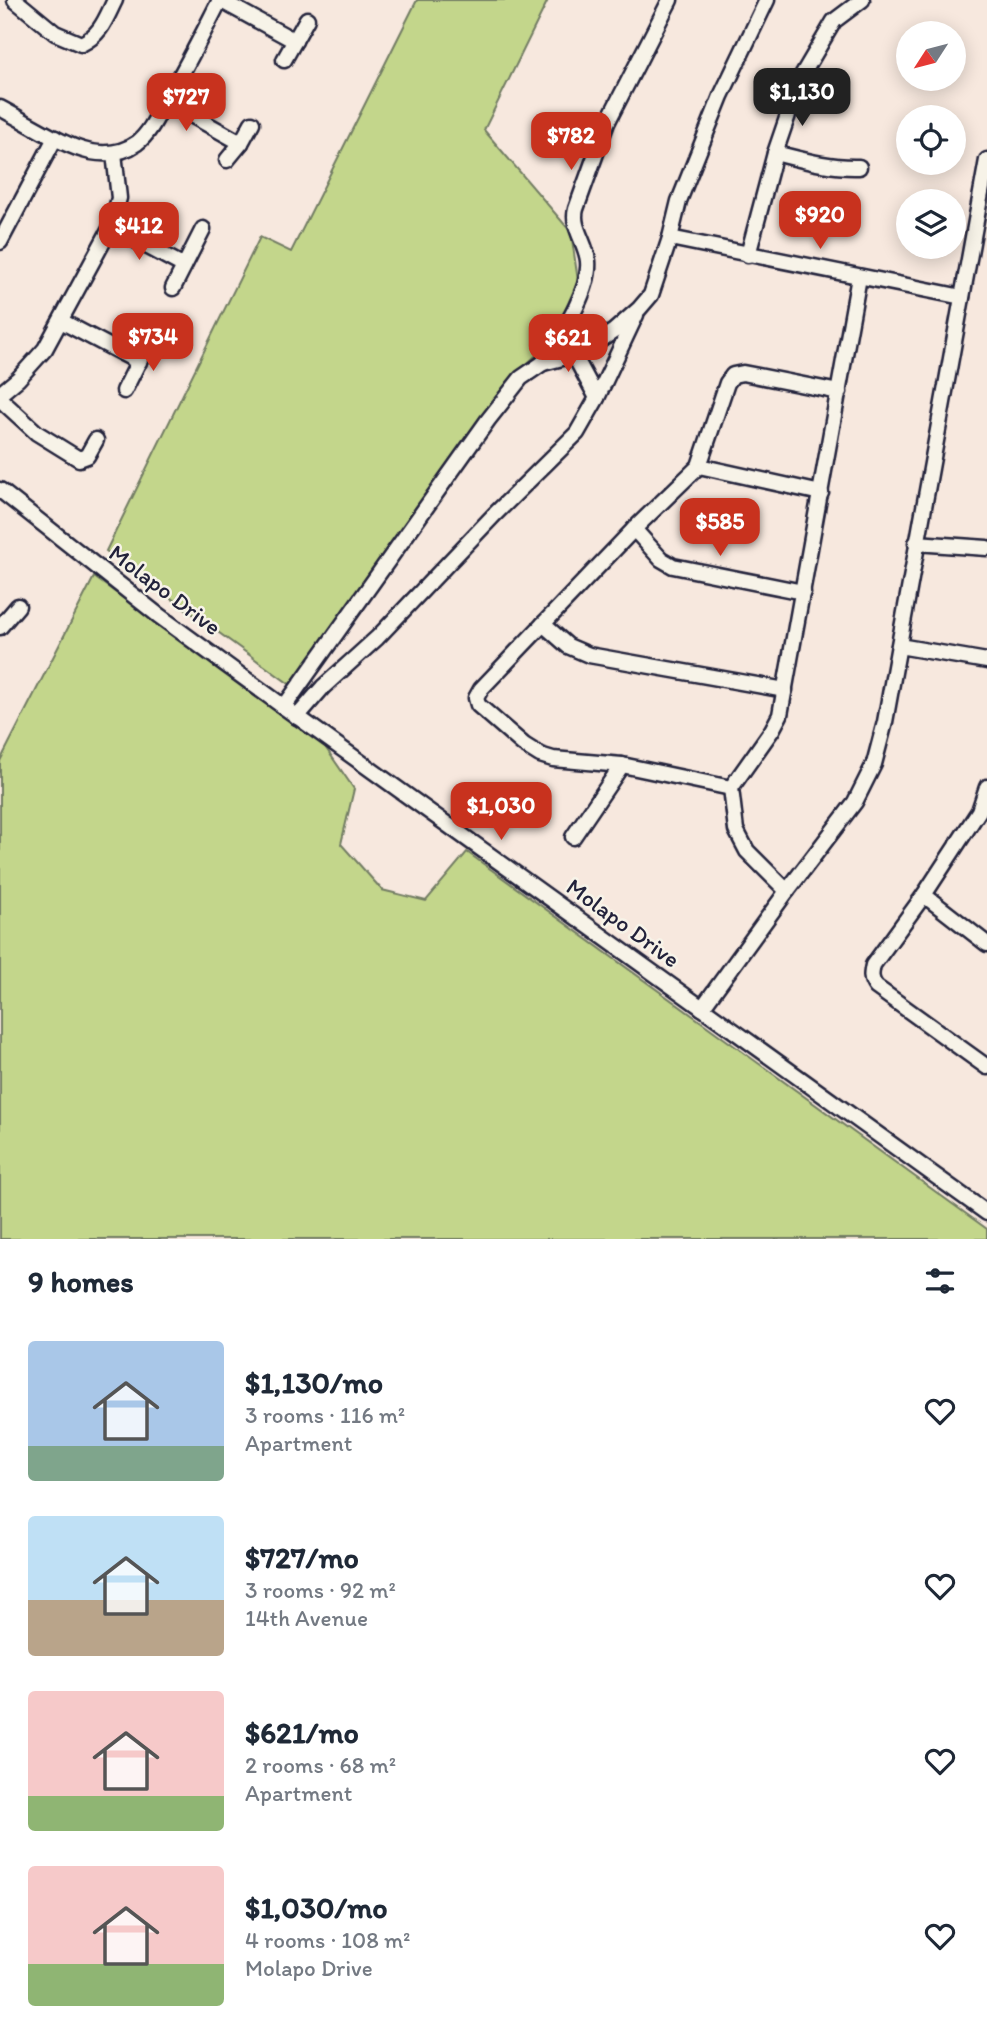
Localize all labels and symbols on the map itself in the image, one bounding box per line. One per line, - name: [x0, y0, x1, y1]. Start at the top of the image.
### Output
- north arrow: [896, 21, 966, 91]
- pin: $1,130: [745, 68, 859, 128]
- pin: $727: [145, 74, 227, 133]
- pin: $782: [530, 113, 612, 172]
- pin: $920: [779, 191, 861, 251]
- pin: $412: [98, 202, 180, 262]
- pin: $734: [112, 314, 194, 373]
- pin: $621: [527, 314, 609, 374]
- pin: $585: [679, 498, 761, 558]
- street label: Molapo Drive: [103, 538, 227, 641]
- pin: $1,030: [444, 782, 558, 842]
- street label: Molapo Drive: [561, 872, 686, 973]

